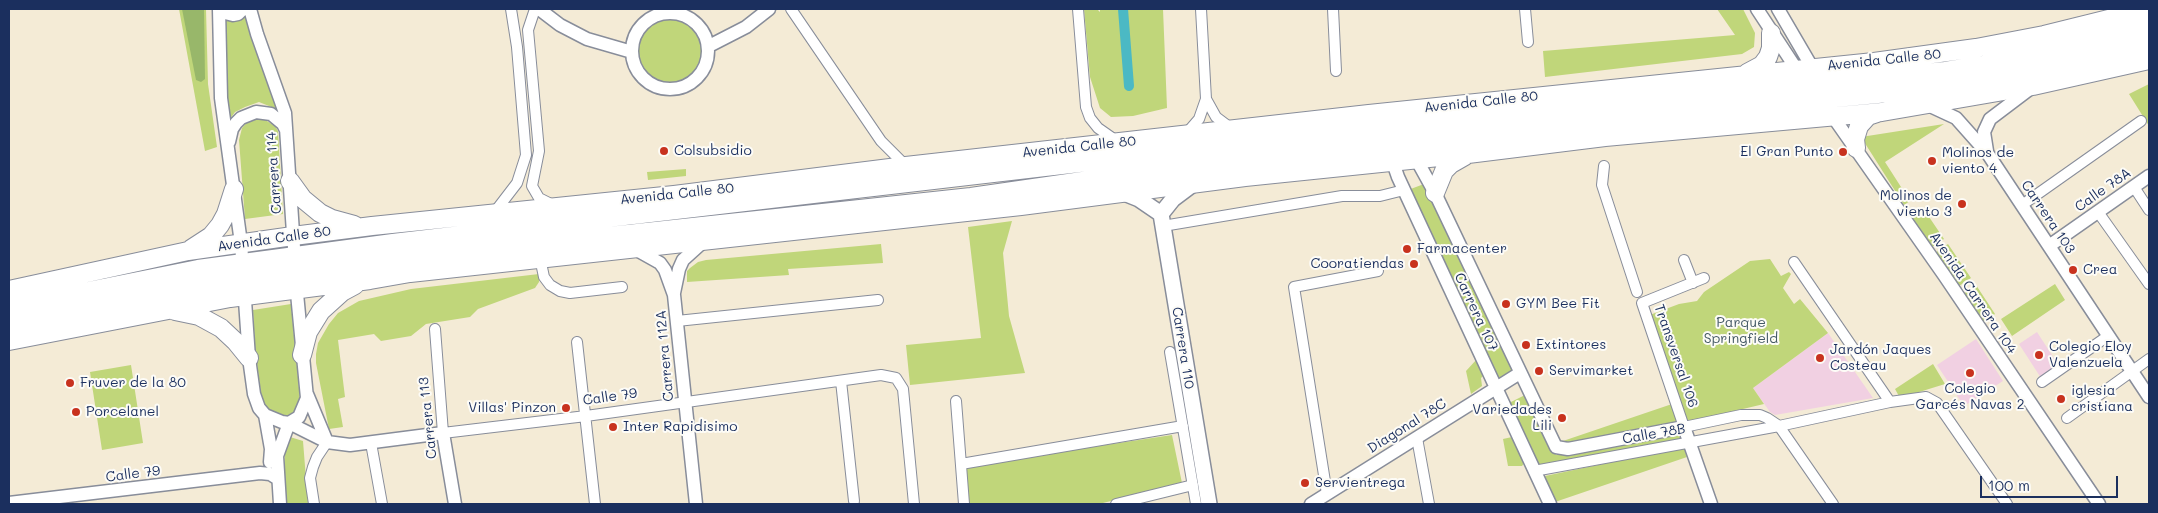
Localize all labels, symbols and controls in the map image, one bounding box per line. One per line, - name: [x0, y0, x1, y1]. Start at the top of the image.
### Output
- street label: Avenida Calle 80: [1826, 46, 1942, 74]
- street label: Avenida Calle 80: [1423, 88, 1539, 116]
- street label: Carrera 114: [263, 131, 285, 215]
- street label: Avenida Calle 80: [1021, 133, 1137, 161]
- place label: Colsubsidio: [674, 143, 752, 159]
- place label: El Gran Punto: [1740, 144, 1833, 160]
- marker: Colsubsidio: [658, 145, 670, 157]
- place label: Molinos de viento 4: [1942, 145, 2014, 178]
- marker: El Gran Punto: [1837, 146, 1849, 158]
- marker: Molinos de viento 4: [1926, 155, 1938, 167]
- street label: Calle 78A: [2072, 165, 2134, 215]
- street label: Carrera 103: [2017, 177, 2079, 257]
- street label: Avenida Calle 80: [619, 180, 735, 208]
- place label: Molinos de viento 3: [1880, 188, 1952, 220]
- marker: Molinos de viento 3: [1956, 198, 1968, 210]
- street label: Avenida Calle 80: [216, 223, 332, 255]
- street label: Avenida Carrera 104: [1926, 229, 2020, 357]
- place label: Farmacenter: [1417, 241, 1507, 257]
- marker: Farmacenter: [1401, 243, 1413, 255]
- place label: Cooratiendas: [1310, 256, 1404, 272]
- marker: Cooratiendas: [1408, 258, 1420, 270]
- place label: Crea: [2083, 262, 2117, 278]
- marker: Crea: [2067, 264, 2079, 276]
- street label: Carrera 107: [1451, 270, 1501, 354]
- place label: GYM Bee Fit: [1516, 296, 1600, 312]
- marker: GYM Bee Fit: [1500, 298, 1512, 310]
- street label: Transversal 106: [1650, 302, 1702, 410]
- street label: Carrera 110: [1168, 306, 1198, 390]
- street label: Carrera 112A: [653, 310, 677, 402]
- park label: Parque Springfield: [1704, 315, 1778, 348]
- place label: Extintores: [1536, 337, 1606, 353]
- marker: Extintores: [1520, 339, 1532, 351]
- place label: Colegio Eloy Valenzuela: [2049, 339, 2132, 372]
- place label: Jardón Jaques Costeau: [1830, 342, 1931, 374]
- marker: Colegio Eloy Valenzuela: [2033, 349, 2045, 361]
- marker: Jardón Jaques Costeau: [1814, 352, 1826, 364]
- place label: Servimarket: [1549, 363, 1633, 379]
- marker: Servimarket: [1533, 365, 1545, 377]
- marker: Colegio Garcés Navas 2: [1964, 367, 1976, 379]
- place label: Fruver de la 80: [80, 375, 186, 391]
- street label: Carrera 113: [415, 376, 441, 460]
- marker: Fruver de la 80: [64, 377, 76, 389]
- place label: Colegio Garcés Navas 2: [1916, 381, 2024, 414]
- place label: iglesia cristiana: [2071, 383, 2133, 416]
- street label: Calle 79: [582, 385, 638, 409]
- marker: iglesia cristiana: [2055, 393, 2067, 405]
- street label: Diagonal 78C: [1364, 395, 1450, 457]
- place label: Villas' Pinzon: [468, 400, 556, 416]
- marker: Villas' Pinzon: [560, 402, 572, 414]
- place label: Variedades Lili: [1472, 402, 1552, 434]
- place label: Porcelanel: [86, 404, 159, 420]
- marker: Porcelanel: [70, 406, 82, 418]
- marker: Variedades Lili: [1556, 412, 1568, 424]
- place label: Inter Rapidisimo: [623, 419, 738, 435]
- street label: Calle 78B: [1621, 420, 1687, 448]
- marker: Inter Rapidisimo: [607, 421, 619, 433]
- street label: Calle 79: [105, 462, 161, 486]
- scale bar: [1983, 466, 2120, 498]
- place label: Servientrega: [1315, 475, 1405, 491]
- text: 100 m: [1988, 475, 2030, 495]
- marker: Servientrega: [1299, 477, 1311, 489]

